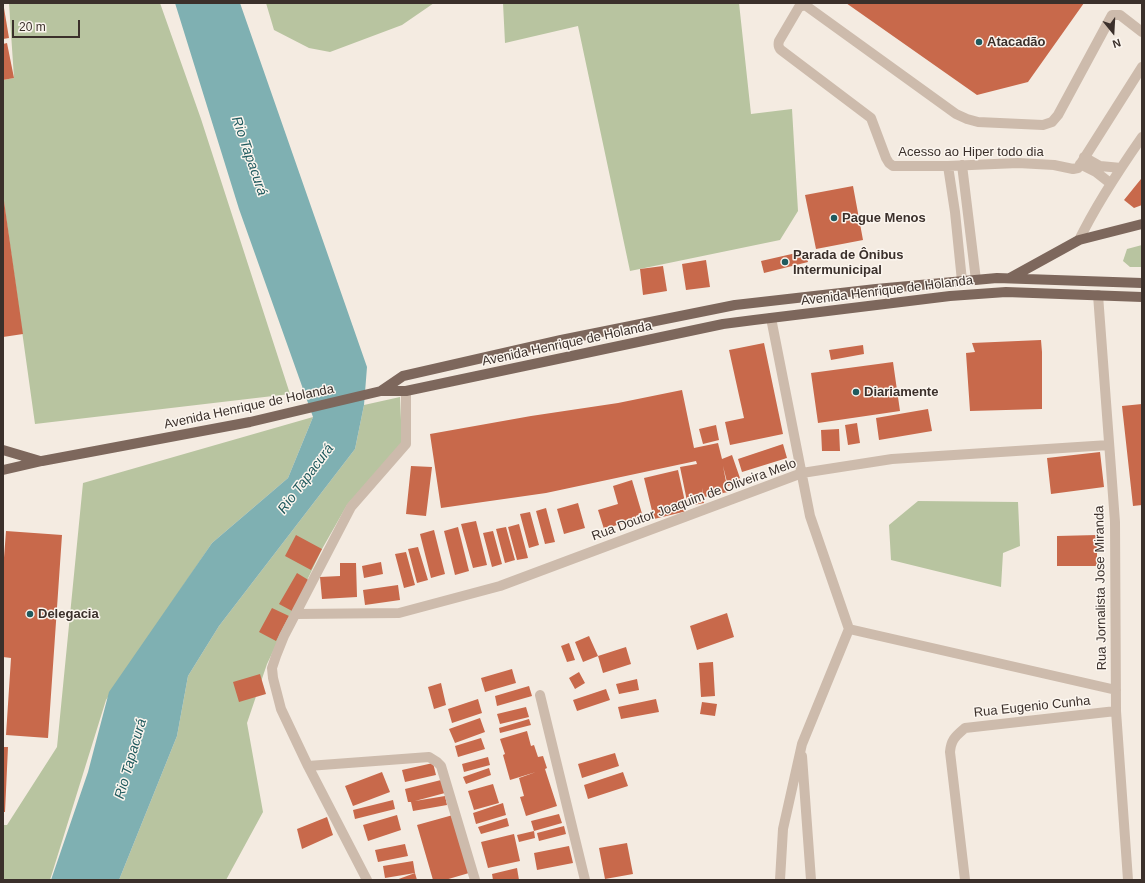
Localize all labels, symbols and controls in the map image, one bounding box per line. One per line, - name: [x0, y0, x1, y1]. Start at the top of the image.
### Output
- scale bar: [14, 12, 82, 38]
- north arrow: [1093, 12, 1133, 52]
- text: 20 m: [19, 20, 46, 34]
- place label: Atacadão: [987, 34, 1046, 50]
- text: N: [1111, 36, 1122, 50]
- marker: Atacadão: [974, 37, 984, 47]
- water label: Rio Tapacurá: [228, 114, 270, 198]
- street label: Acesso ao Hiper todo dia: [898, 144, 1044, 160]
- place label: Pague Menos: [842, 210, 926, 226]
- marker: Pague Menos: [829, 213, 839, 223]
- place label: Parada de Ônibus Intermunicipal: [793, 247, 904, 278]
- marker: Parada de Ônibus Intermunicipal: [780, 257, 790, 267]
- street label: Avenida Henrique de Holanda: [800, 273, 974, 309]
- street label: Avenida Henrique de Holanda: [481, 318, 653, 370]
- street label: Avenida Henrique de Holanda: [163, 381, 335, 433]
- place label: Diariamente: [864, 384, 938, 400]
- marker: Diariamente: [851, 387, 861, 397]
- water label: Rio Tapacurá: [274, 441, 338, 517]
- street label: Rua Doutor Joaquim de Oliveira Melo: [589, 456, 799, 544]
- street label: Rua Jornalista Jose Miranda: [1092, 506, 1110, 670]
- place label: Delegacia: [38, 606, 99, 622]
- marker: Delegacia: [25, 609, 35, 619]
- street label: Rua Eugenio Cunha: [973, 693, 1091, 721]
- water label: Rio Tapacurá: [112, 717, 150, 801]

